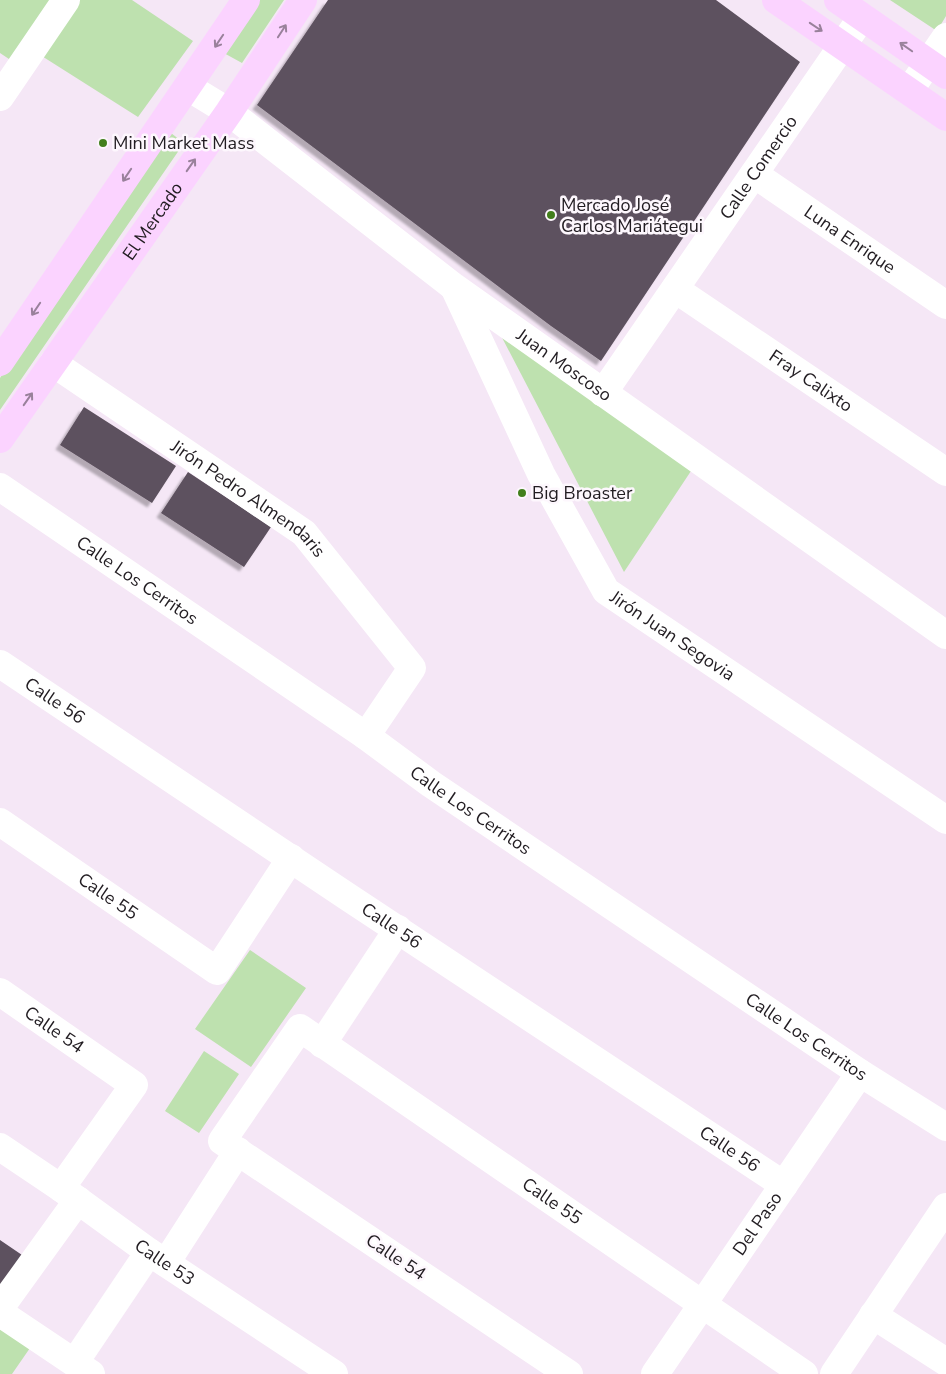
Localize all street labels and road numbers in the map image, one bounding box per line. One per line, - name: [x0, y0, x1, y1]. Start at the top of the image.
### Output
- street label: Calle Comercio: [714, 110, 803, 224]
- street label: El Mercado: [117, 177, 188, 265]
- street label: Luna Enrique: [799, 200, 900, 279]
- street label: Juan Moscoso: [511, 322, 617, 407]
- street label: Fray Calixto: [764, 344, 857, 418]
- street label: Jirón Pedro Almendaris: [165, 434, 331, 562]
- street label: Calle Los Cerritos: [72, 530, 203, 630]
- street label: Jirón Juan Segovia: [604, 585, 740, 686]
- street label: Calle 56: [20, 672, 90, 730]
- street label: Calle Los Cerritos: [405, 760, 536, 860]
- street label: Calle 55: [73, 867, 143, 925]
- street label: Calle 56: [357, 897, 426, 954]
- street label: Calle Los Cerritos: [741, 987, 872, 1087]
- street label: Calle 54: [20, 1000, 89, 1059]
- street label: Calle 56: [695, 1120, 764, 1178]
- street label: Calle 55: [517, 1172, 587, 1230]
- street label: Del Paso: [727, 1187, 788, 1260]
- street label: Calle 54: [361, 1228, 431, 1286]
- street label: Calle 53: [130, 1233, 200, 1291]

